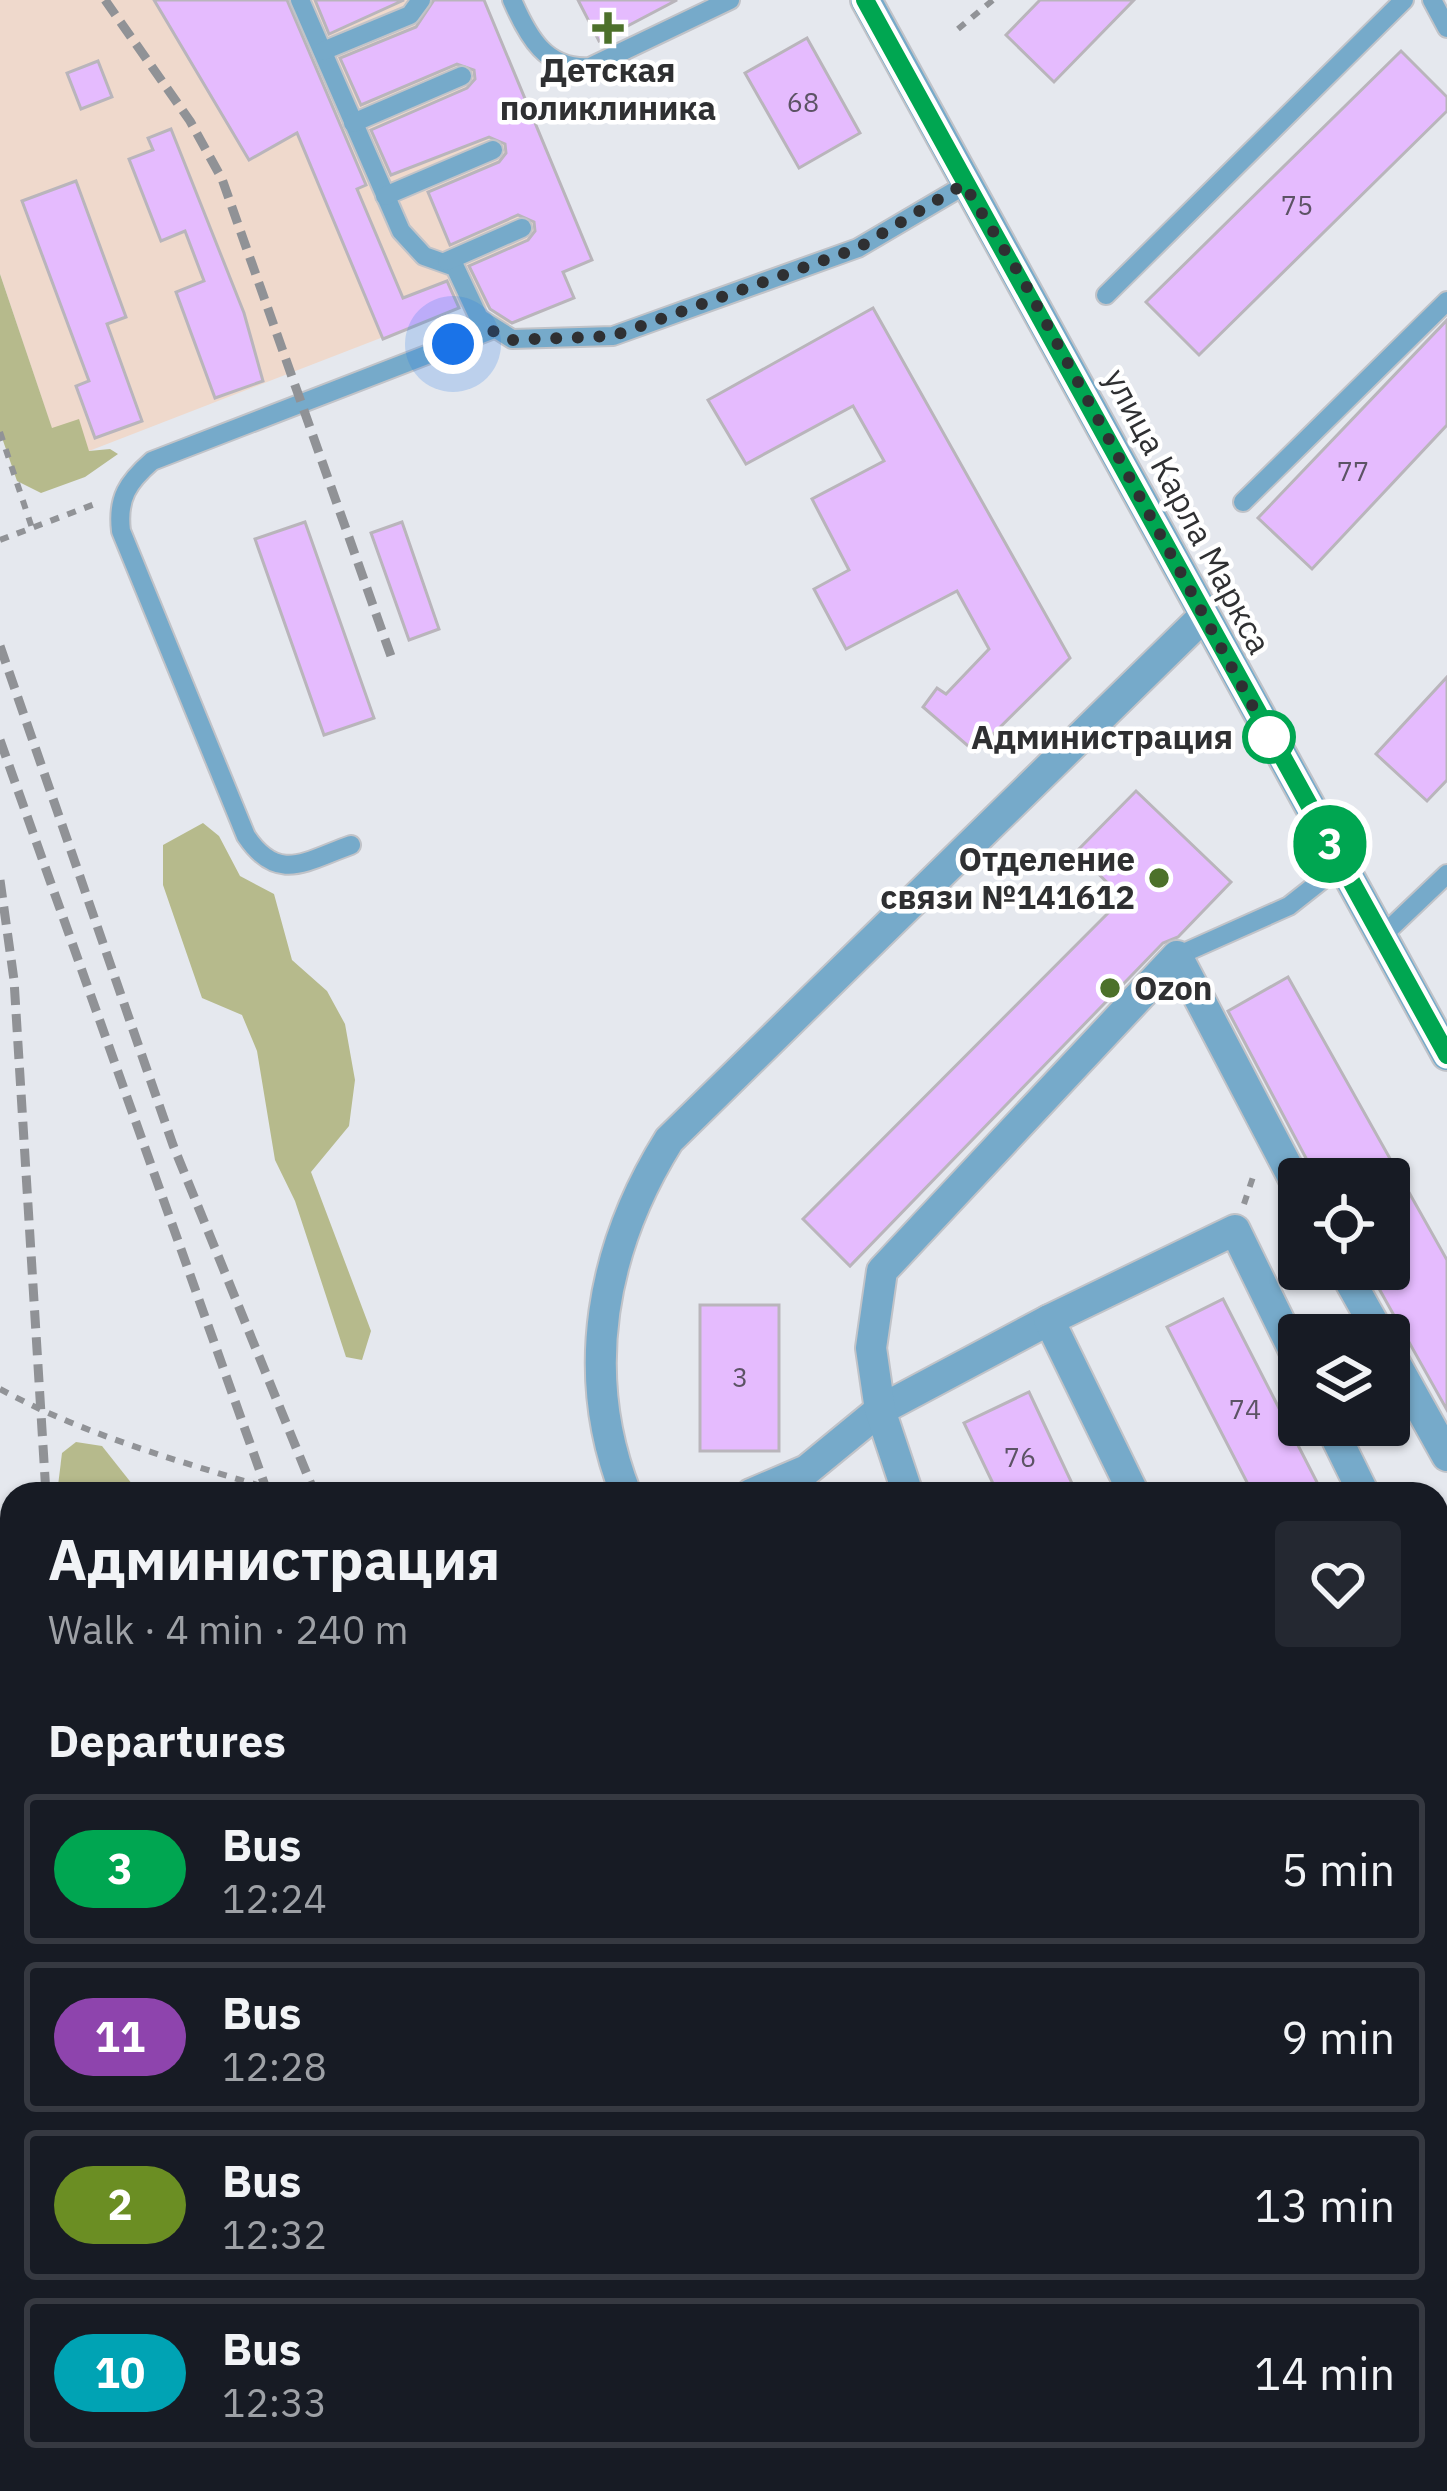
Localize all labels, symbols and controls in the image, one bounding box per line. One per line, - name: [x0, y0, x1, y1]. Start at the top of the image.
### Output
- marker: Детская поликлиника: [592, 12, 624, 44]
- place label: Детская поликлиника: [500, 48, 716, 129]
- house number: 68: [787, 84, 819, 119]
- house number: 75: [1281, 187, 1313, 222]
- your location: [423, 314, 483, 374]
- street label: улица Карла Маркса: [1095, 361, 1282, 661]
- house number: 77: [1337, 453, 1369, 488]
- marker: Администрация: [1244, 712, 1294, 762]
- place label: Администрация: [971, 715, 1233, 758]
- line badge: 3: [1291, 805, 1369, 883]
- text: 3: [1317, 816, 1343, 871]
- place label: Отделение связи №141612: [880, 837, 1135, 918]
- marker: Отделение связи №141612: [1146, 865, 1172, 891]
- place label: Ozon: [1134, 966, 1213, 1009]
- marker: Ozon: [1097, 975, 1123, 1001]
- map controls: [1278, 1158, 1410, 1446]
- button: locate: [1278, 1158, 1410, 1290]
- button: layers: [1278, 1314, 1410, 1446]
- house number: 3: [732, 1359, 748, 1394]
- house number: 74: [1229, 1391, 1261, 1426]
- house number: 76: [1004, 1439, 1036, 1474]
- button: heart: [1275, 1521, 1401, 1647]
- text: Администрация: [48, 1522, 500, 1596]
- text: Walk · 4 min · 240 m: [48, 1604, 409, 1655]
- text: Departures: [48, 1711, 286, 1769]
- text: Bus: [222, 1815, 302, 1873]
- text: 5 min: [1281, 1840, 1395, 1898]
- text: 3: [107, 1841, 133, 1896]
- text: 12:24: [222, 1873, 327, 1924]
- text: Bus: [222, 1983, 302, 2041]
- text: 9 min: [1281, 2008, 1395, 2066]
- text: 11: [95, 2009, 145, 2064]
- text: 12:28: [222, 2041, 327, 2092]
- text: Bus: [222, 2151, 302, 2209]
- text: 13 min: [1254, 2176, 1395, 2234]
- text: 2: [107, 2177, 133, 2232]
- text: 12:32: [222, 2209, 327, 2260]
- text: Bus: [222, 2319, 302, 2377]
- text: 14 min: [1254, 2344, 1395, 2402]
- text: 10: [95, 2345, 145, 2400]
- text: 12:33: [222, 2377, 327, 2428]

